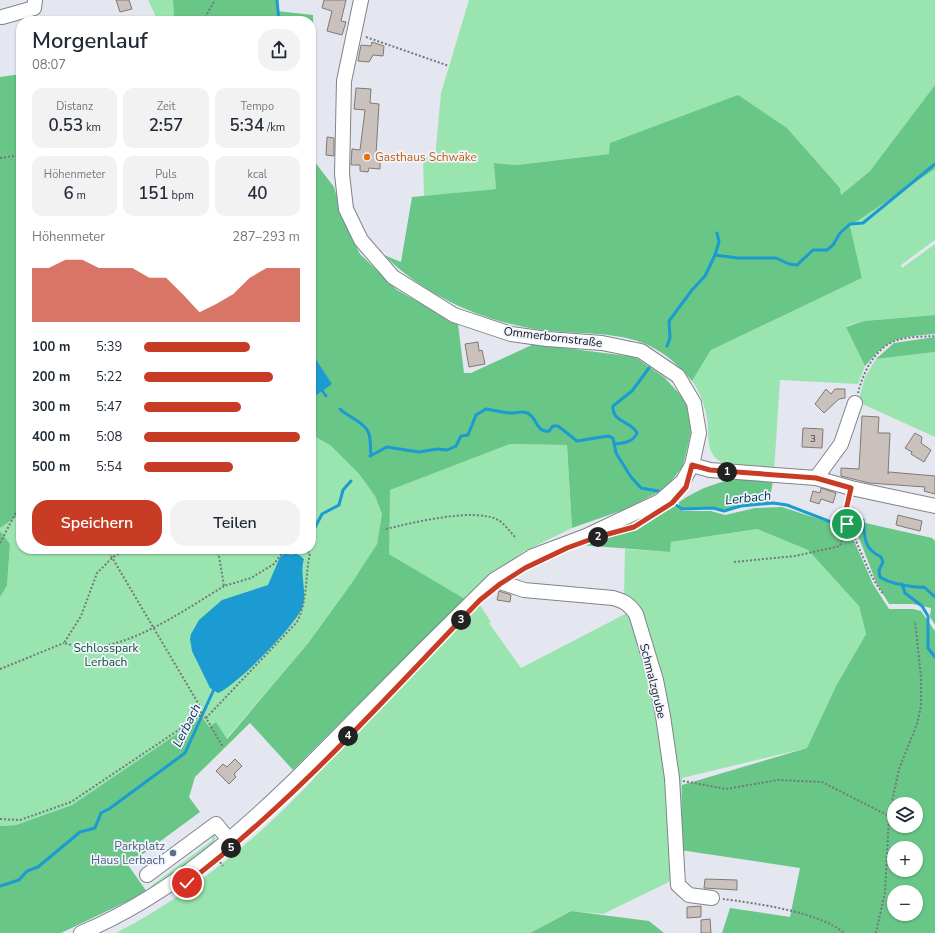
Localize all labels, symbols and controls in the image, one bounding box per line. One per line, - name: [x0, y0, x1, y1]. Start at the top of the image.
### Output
- text: Morgenlauf: [32, 26, 148, 56]
- button: share: [258, 29, 300, 71]
- text: 08:07: [32, 56, 66, 74]
- text: Distanz: [56, 99, 93, 114]
- text: Zeit: [157, 99, 175, 114]
- text: Tempo: [241, 99, 274, 114]
- text: 0.53: [48, 114, 83, 137]
- text: 2:57: [149, 114, 183, 137]
- text: 5:34: [230, 114, 264, 137]
- text: km: [83, 120, 101, 135]
- text: /km: [264, 120, 285, 135]
- place label: Gasthaus Schwäke: [375, 149, 477, 165]
- marker: Gasthaus Schwäke: [362, 152, 372, 162]
- text: Höhenmeter: [44, 167, 106, 182]
- text: Puls: [155, 167, 177, 182]
- text: kcal: [248, 167, 267, 182]
- text: 6: [63, 182, 74, 205]
- text: 151: [138, 182, 169, 205]
- text: 40: [247, 182, 268, 205]
- text: m: [74, 188, 86, 203]
- text: bpm: [169, 188, 194, 203]
- text: Höhenmeter: [32, 228, 105, 246]
- text: 287–293 m: [232, 228, 300, 246]
- street label: Ommerbornstraße: [503, 323, 603, 351]
- text: 100 m: [32, 338, 70, 356]
- text: 5:39: [96, 338, 122, 356]
- text: 200 m: [32, 368, 70, 386]
- text: 5:22: [96, 368, 122, 386]
- text: 300 m: [32, 398, 70, 416]
- text: 5:47: [96, 398, 122, 416]
- text: 400 m: [32, 428, 70, 446]
- text: 5:08: [96, 428, 122, 446]
- house number: 3: [810, 432, 816, 446]
- text: 500 m: [32, 458, 70, 476]
- text: 5:54: [96, 458, 122, 476]
- pin: 1: [717, 462, 737, 482]
- text: 1: [724, 464, 730, 479]
- water label: Lerbach: [724, 487, 772, 509]
- button: Speichern: [32, 500, 162, 546]
- button: Teilen: [170, 500, 300, 546]
- pin: [830, 507, 864, 541]
- icon: arrive: [836, 513, 858, 535]
- pin: 2: [588, 527, 608, 547]
- text: 2: [595, 529, 601, 544]
- pin: 3: [451, 610, 471, 630]
- text: 3: [458, 612, 464, 627]
- park label: Schlosspark Lerbach: [73, 640, 140, 670]
- street label: Schmalzgrube: [636, 642, 670, 720]
- water label: Lerbach: [168, 701, 205, 750]
- pin: 4: [338, 726, 358, 746]
- text: 4: [345, 728, 351, 743]
- map controls: [887, 797, 923, 921]
- button: layers: [887, 797, 923, 833]
- place label: Parkplatz Haus Lerbach: [91, 838, 165, 868]
- pin: 5: [221, 838, 241, 858]
- text: 5: [228, 840, 234, 855]
- button: +: [887, 841, 923, 877]
- marker: Parkplatz Haus Lerbach: [168, 848, 178, 858]
- pin: [170, 866, 204, 900]
- icon: check: [176, 872, 198, 894]
- button: −: [887, 885, 923, 921]

